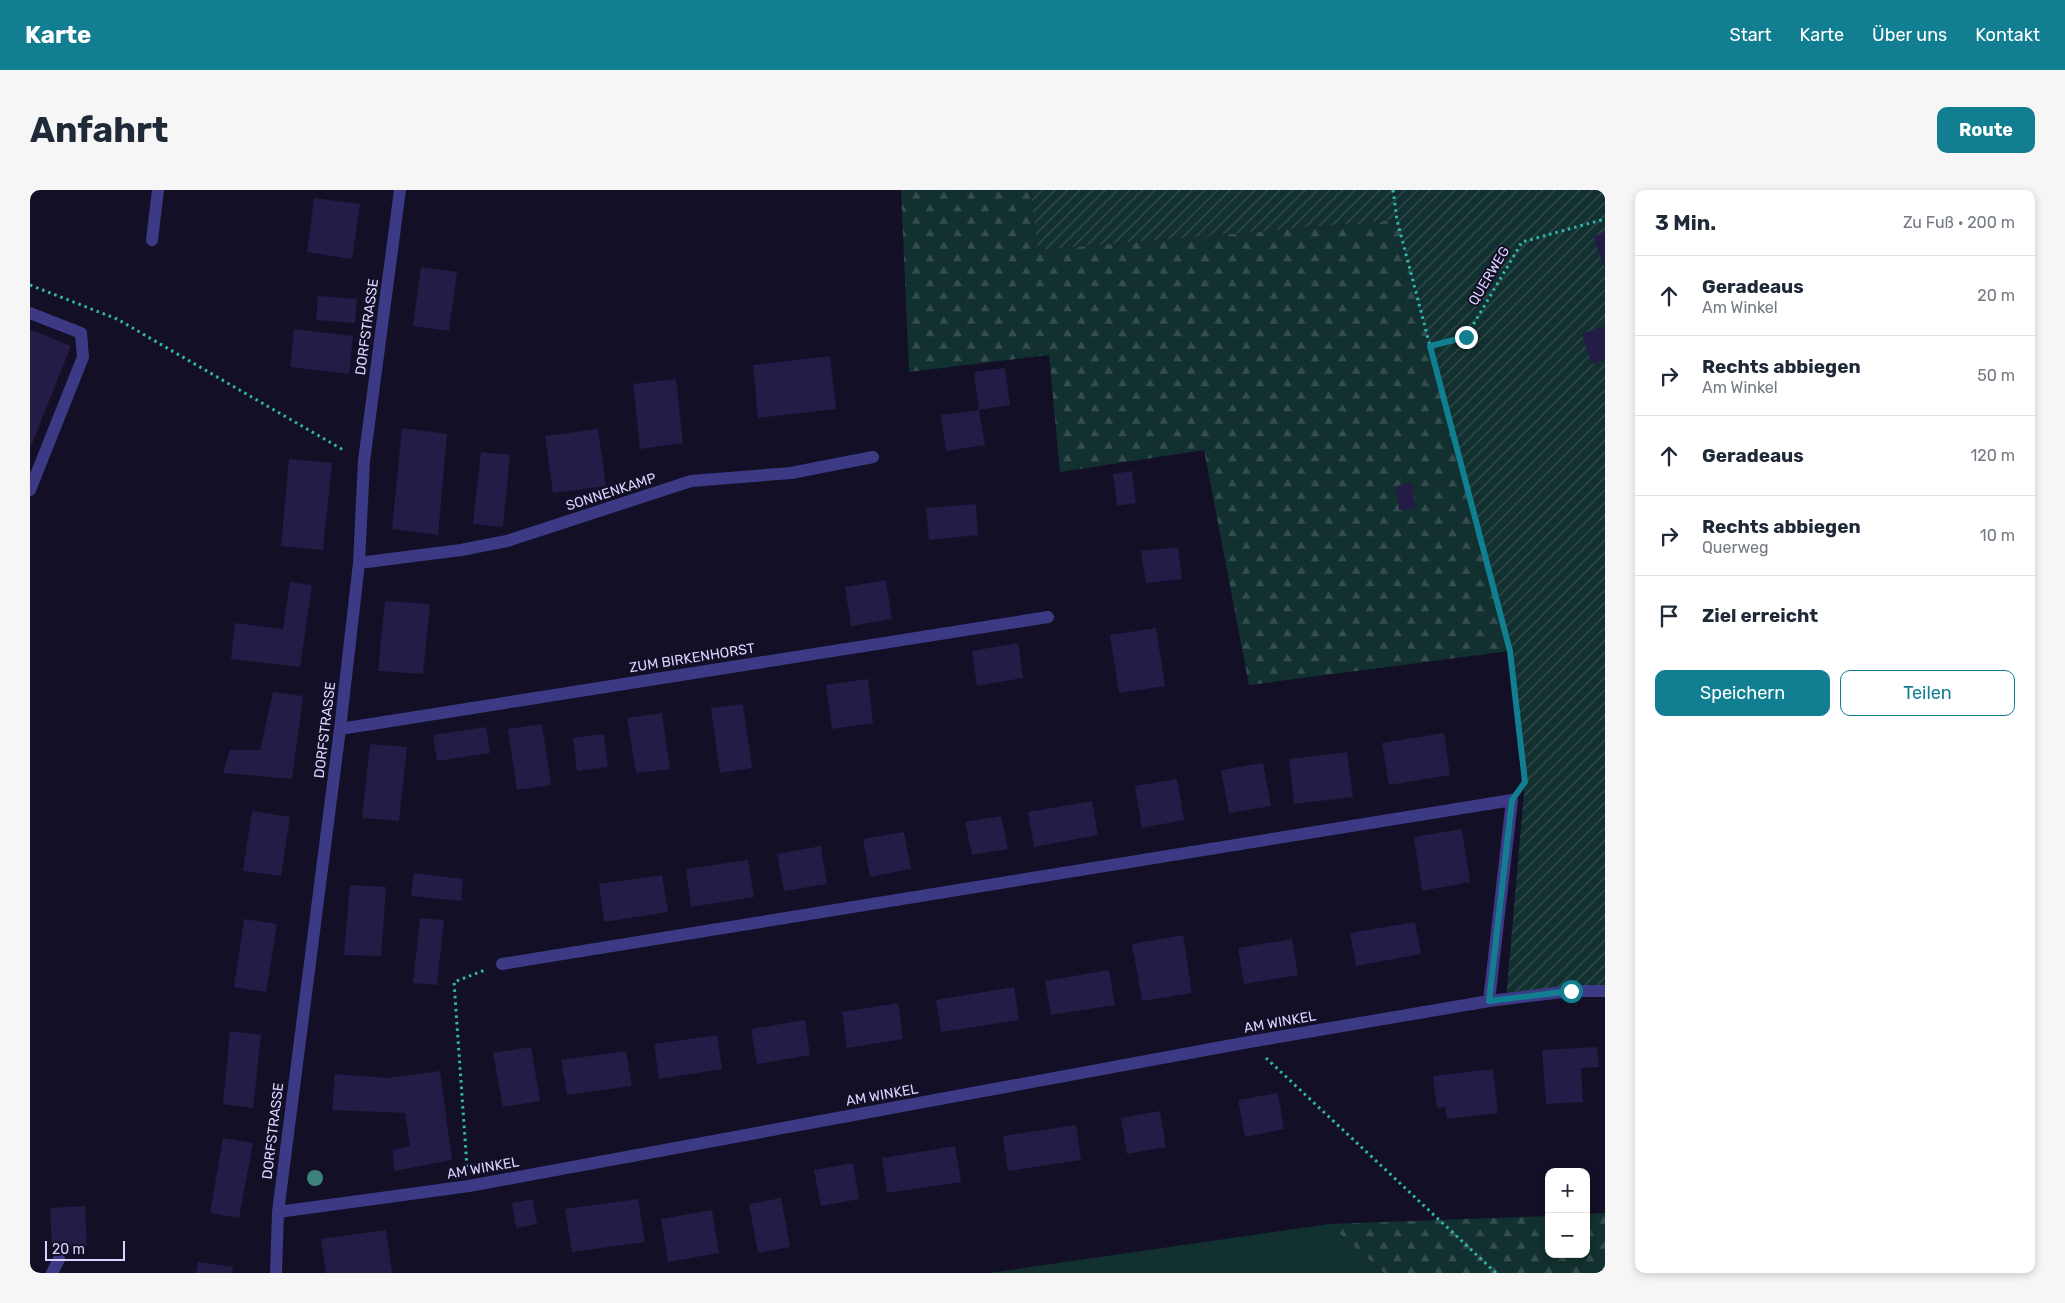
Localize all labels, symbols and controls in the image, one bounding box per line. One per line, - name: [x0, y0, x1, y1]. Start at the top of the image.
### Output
- text: Karte: [25, 21, 91, 49]
- text: Start: [1729, 24, 1772, 46]
- text: Karte: [1800, 24, 1844, 46]
- text: Über uns: [1872, 24, 1947, 46]
- text: Kontakt: [1975, 24, 2040, 46]
- button: Route: [1937, 107, 2035, 153]
- text: Anfahrt: [30, 109, 168, 151]
- text: 3 Min.: [1655, 210, 1716, 235]
- text: Zu Fuß · 200 m: [1903, 213, 2015, 232]
- street label: QUERWEG: [1465, 243, 1513, 309]
- text: Geradeaus: [1702, 275, 1804, 298]
- street label: DORFSTRASSE: [352, 278, 382, 376]
- icon: ahead: [1655, 282, 1683, 310]
- text: 20 m: [1977, 286, 2015, 305]
- text: Am Winkel: [1702, 298, 1778, 317]
- route end: [1455, 326, 1478, 349]
- text: Rechts abbiegen: [1702, 355, 1861, 378]
- icon: right: [1655, 362, 1683, 390]
- text: 50 m: [1977, 366, 2015, 385]
- text: Am Winkel: [1702, 378, 1778, 397]
- icon: ahead: [1655, 442, 1683, 470]
- text: Geradeaus: [1702, 444, 1804, 467]
- text: 120 m: [1970, 446, 2015, 465]
- street label: SONNENKAMP: [564, 469, 658, 515]
- text: Rechts abbiegen: [1702, 515, 1861, 538]
- icon: right: [1655, 522, 1683, 550]
- text: 10 m: [1980, 526, 2015, 545]
- text: Querweg: [1702, 538, 1769, 557]
- icon: arrive: [1655, 602, 1683, 630]
- text: Ziel erreicht: [1702, 604, 1818, 627]
- street label: ZUM BIRKENHORST: [628, 640, 756, 676]
- button: Speichern: [1655, 670, 1830, 716]
- button: Teilen: [1840, 670, 2015, 716]
- street label: DORFSTRASSE: [311, 681, 339, 779]
- route start: [1560, 980, 1583, 1003]
- street label: AM WINKEL: [1242, 1007, 1318, 1037]
- street label: AM WINKEL: [844, 1080, 920, 1110]
- street label: DORFSTRASSE: [259, 1082, 287, 1180]
- street label: AM WINKEL: [445, 1153, 521, 1183]
- map controls: [1545, 1168, 1590, 1258]
- button: +: [1545, 1168, 1590, 1213]
- button: −: [1545, 1213, 1590, 1258]
- scale bar: [45, 1238, 125, 1261]
- text: 20 m: [52, 1241, 85, 1258]

